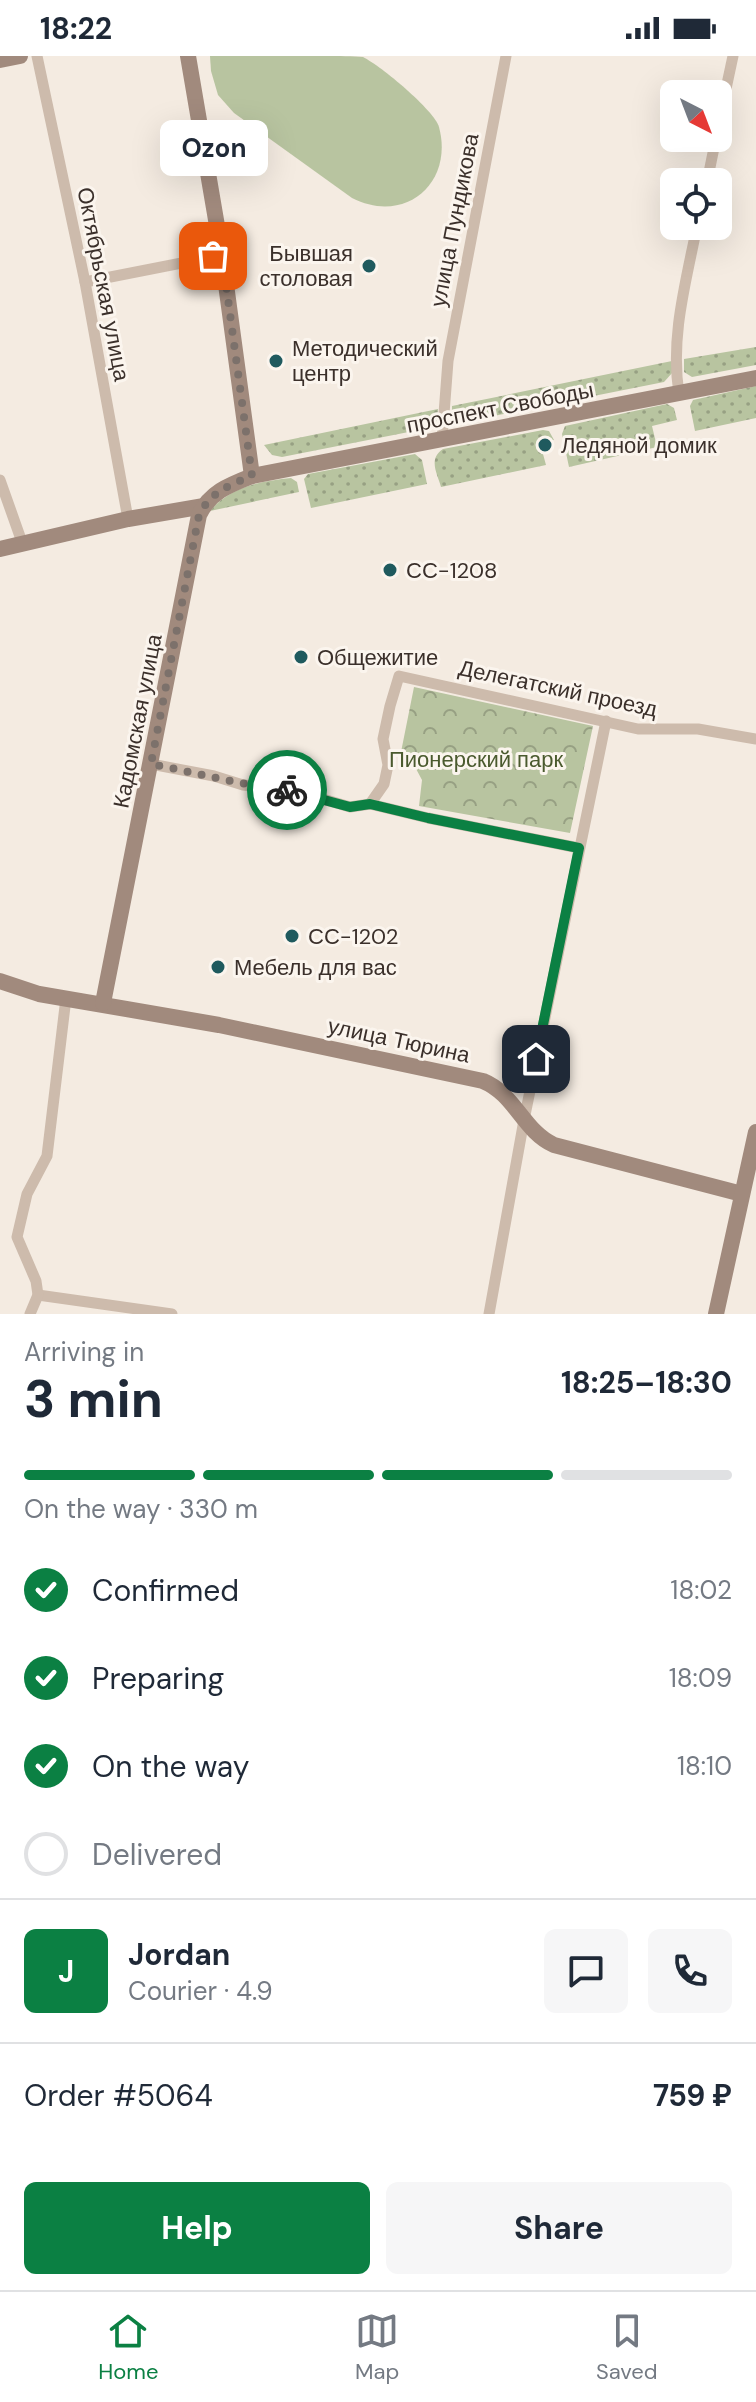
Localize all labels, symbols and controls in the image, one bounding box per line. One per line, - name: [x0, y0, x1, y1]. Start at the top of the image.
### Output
- text: 18:22: [40, 9, 112, 48]
- north arrow: [660, 80, 732, 152]
- map controls: [660, 80, 732, 240]
- callout: Ozon: [159, 120, 267, 176]
- street label: улица Пундикова: [423, 130, 486, 309]
- text: Ozon: [181, 131, 247, 165]
- button: locate: [660, 168, 732, 240]
- street label: Октябрьская улица: [70, 185, 137, 384]
- pin: [179, 222, 247, 290]
- icon: bag: [191, 234, 235, 278]
- place label: Бывшая столовая: [260, 239, 353, 293]
- marker: Бывшая столовая: [360, 257, 378, 275]
- place label: Методический центр: [292, 334, 438, 388]
- marker: Методический центр: [267, 352, 285, 370]
- street label: проспект Свободы: [404, 375, 596, 440]
- place label: Ледяной домик: [561, 431, 717, 460]
- marker: Ледяной домик: [536, 436, 554, 454]
- place label: СС-1208: [406, 556, 497, 585]
- marker: СС-1208: [381, 561, 399, 579]
- street label: Кадомская улица: [106, 631, 169, 811]
- place label: Общежитие: [317, 643, 438, 672]
- marker: Общежитие: [292, 648, 310, 666]
- street label: Делегатский проезд: [456, 653, 660, 724]
- park label: Пионерский парк: [389, 745, 563, 774]
- courier: [247, 750, 327, 830]
- icon: bike: [265, 768, 309, 812]
- place label: СС-1202: [308, 922, 399, 951]
- marker: СС-1202: [283, 927, 301, 945]
- place label: Мебель для вас: [234, 953, 397, 982]
- marker: Мебель для вас: [209, 958, 227, 976]
- street label: улица Тюрина: [325, 1011, 473, 1070]
- pin: [502, 1025, 570, 1093]
- icon: home: [514, 1037, 558, 1081]
- text: Arriving in: [24, 1335, 144, 1369]
- text: 18:25–18:30: [561, 1363, 732, 1402]
- text: 3 min: [24, 1365, 163, 1433]
- text: On the way · 330 m: [24, 1492, 258, 1526]
- icon: check: [24, 1568, 68, 1612]
- text: Confirmed: [92, 1571, 239, 1610]
- text: 18:02: [670, 1573, 732, 1607]
- icon: check: [24, 1656, 68, 1700]
- text: Preparing: [92, 1659, 224, 1698]
- text: 18:09: [669, 1661, 732, 1695]
- icon: check: [24, 1744, 68, 1788]
- text: On the way: [92, 1747, 249, 1786]
- text: 18:10: [677, 1749, 732, 1783]
- text: Delivered: [92, 1835, 222, 1874]
- button: chat: [544, 1929, 628, 2013]
- button: phone: [648, 1929, 732, 2013]
- text: Jordan: [128, 1935, 230, 1974]
- text: J: [58, 1952, 74, 1991]
- text: Courier · 4.9: [128, 1974, 273, 2008]
- text: Order #5064: [24, 2076, 213, 2115]
- text: 759 ₽: [653, 2076, 732, 2115]
- button: Help: [24, 2182, 370, 2274]
- button: Share: [386, 2182, 732, 2274]
- tab: Home: [98, 2309, 158, 2386]
- tab: Map: [355, 2309, 399, 2386]
- tab: Saved: [596, 2309, 658, 2386]

